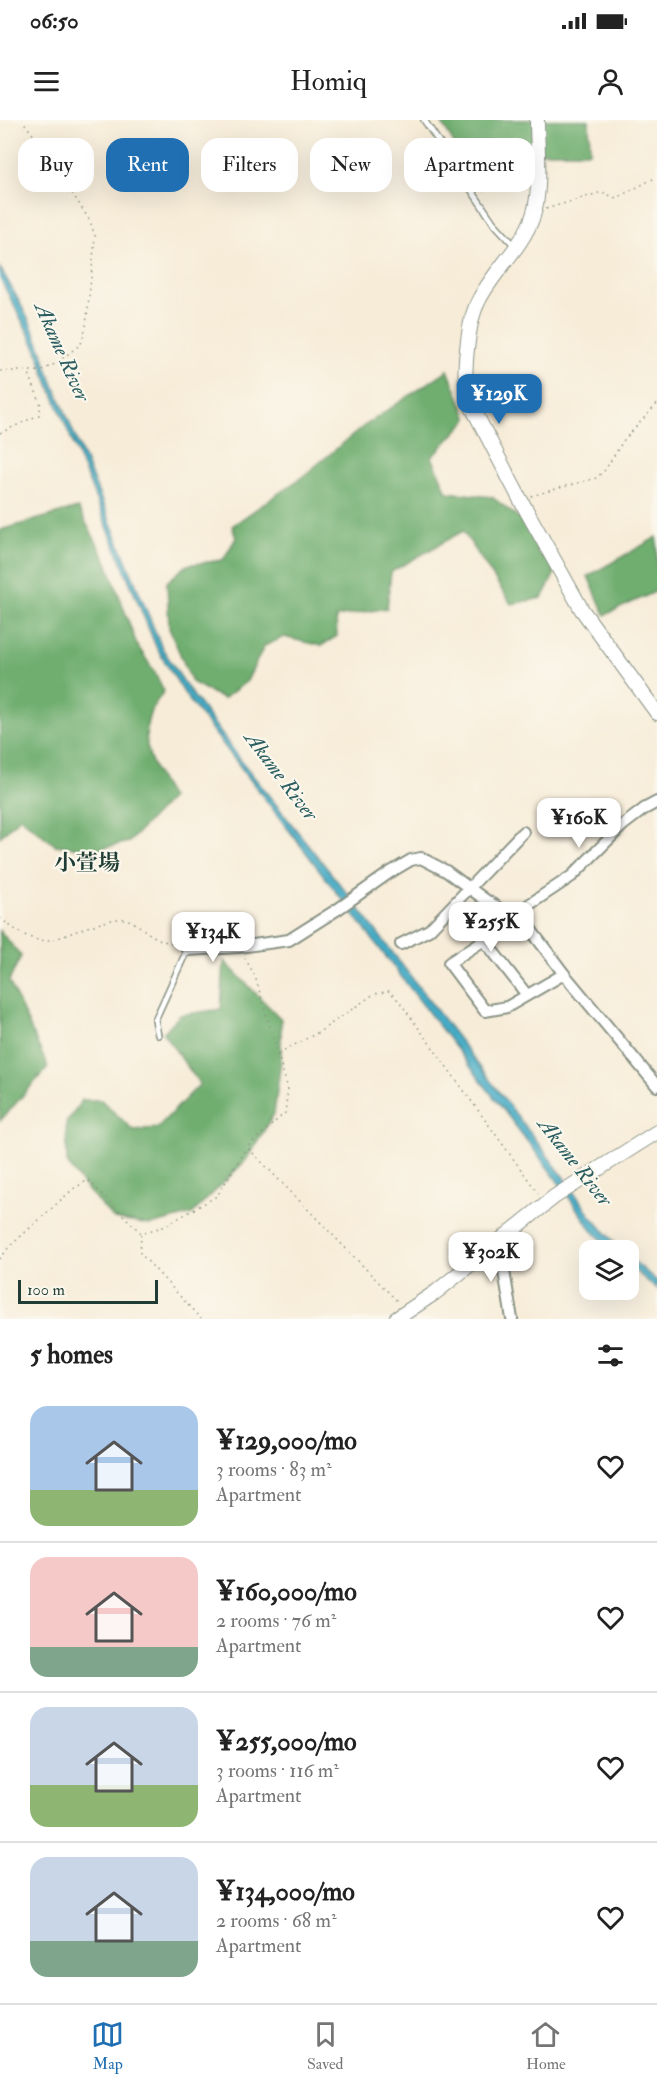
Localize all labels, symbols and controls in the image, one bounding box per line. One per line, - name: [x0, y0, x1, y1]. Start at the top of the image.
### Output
- text: 06:50: [30, 7, 79, 35]
- icon: menu: [30, 65, 63, 98]
- text: Homiq: [290, 65, 367, 98]
- icon: person: [594, 65, 627, 98]
- chip: Buy: [18, 138, 94, 192]
- chip: Rent: [106, 138, 189, 192]
- chip: Filters: [201, 138, 298, 192]
- chip: New: [310, 138, 392, 192]
- chip: Apartment: [404, 138, 535, 192]
- water label: Akame River: [27, 296, 96, 407]
- pin: ¥129K: [457, 374, 541, 425]
- text: ¥129K: [471, 381, 527, 406]
- water label: Akame River: [237, 724, 324, 827]
- pin: ¥160K: [537, 798, 621, 849]
- text: ¥160K: [551, 805, 607, 830]
- district label: 小萱場: [54, 849, 120, 877]
- pin: ¥255K: [449, 902, 533, 953]
- text: ¥255K: [463, 909, 519, 934]
- pin: ¥134K: [171, 912, 255, 963]
- text: ¥134K: [186, 919, 240, 944]
- water label: Akame River: [531, 1110, 619, 1213]
- pin: ¥302K: [449, 1232, 533, 1283]
- text: ¥302K: [462, 1239, 520, 1264]
- map controls: [579, 1240, 639, 1300]
- button: layers: [579, 1240, 639, 1300]
- scale bar: [18, 1277, 158, 1304]
- text: 100 m: [27, 1280, 65, 1300]
- text: 5 homes: [30, 1339, 113, 1371]
- icon: filters: [594, 1339, 627, 1372]
- text: ¥129,000/mo: [216, 1425, 357, 1457]
- icon: home: [78, 1430, 150, 1502]
- icon: heart: [594, 1450, 627, 1483]
- text: 3 rooms · 83 m²: [216, 1457, 332, 1482]
- text: Apartment: [216, 1482, 301, 1507]
- text: ¥160,000/mo: [216, 1576, 357, 1608]
- icon: home: [78, 1581, 150, 1653]
- icon: heart: [594, 1601, 627, 1634]
- text: 2 rooms · 76 m²: [216, 1608, 336, 1633]
- text: Apartment: [216, 1633, 301, 1658]
- text: ¥255,000/mo: [216, 1726, 357, 1758]
- icon: home: [78, 1731, 150, 1803]
- icon: heart: [594, 1751, 627, 1784]
- text: 3 rooms · 116 m²: [216, 1758, 339, 1783]
- text: Apartment: [216, 1783, 301, 1808]
- text: ¥134,000/mo: [216, 1876, 355, 1908]
- icon: home: [78, 1881, 150, 1953]
- icon: heart: [594, 1901, 627, 1934]
- text: 2 rooms · 68 m²: [216, 1908, 337, 1933]
- text: Apartment: [216, 1933, 301, 1958]
- tab: Map: [91, 2018, 124, 2074]
- tab: Saved: [307, 2018, 343, 2074]
- tab: Home: [526, 2018, 566, 2074]

